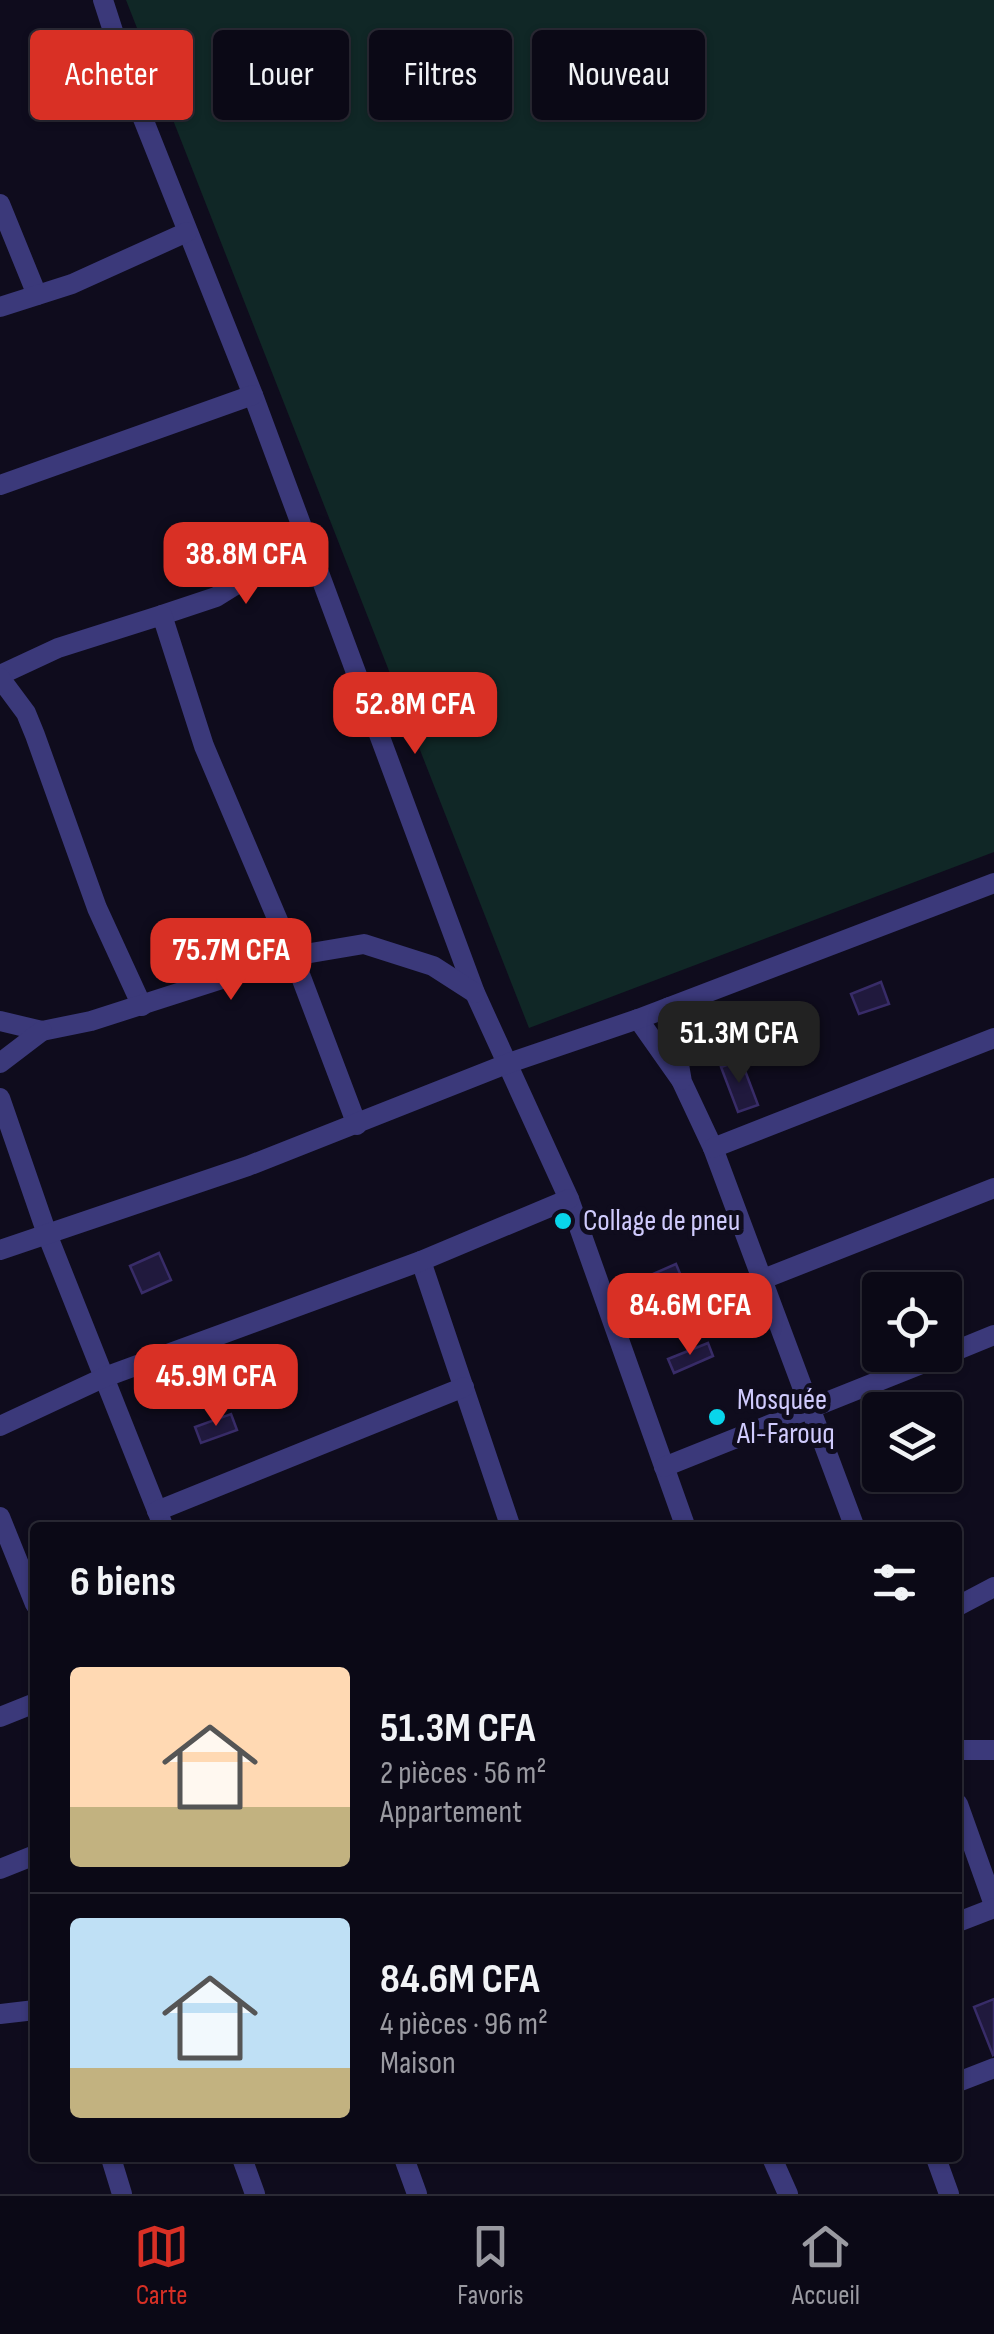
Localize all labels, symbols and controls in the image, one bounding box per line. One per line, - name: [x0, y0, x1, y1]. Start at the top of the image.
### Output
- chip: Acheter: [30, 30, 193, 120]
- chip: Louer: [213, 30, 349, 120]
- chip: Filtres: [369, 30, 512, 120]
- chip: Nouveau: [532, 30, 705, 120]
- pin: 38.8M CFA: [132, 522, 360, 607]
- text: 38.8M CFA: [185, 535, 307, 574]
- pin: 52.8M CFA: [301, 672, 529, 757]
- text: 52.8M CFA: [355, 685, 475, 724]
- pin: 75.7M CFA: [117, 918, 345, 1003]
- text: 75.7M CFA: [172, 931, 290, 970]
- pin: 51.3M CFA: [625, 1001, 853, 1086]
- text: 51.3M CFA: [680, 1014, 798, 1053]
- place label: Collage de pneu: [583, 1203, 740, 1239]
- marker: Collage de pneu: [552, 1210, 574, 1232]
- map controls: [862, 1272, 962, 1492]
- button: locate: [862, 1272, 962, 1372]
- pin: 84.6M CFA: [576, 1273, 804, 1358]
- text: 84.6M CFA: [629, 1286, 751, 1325]
- pin: 45.9M CFA: [102, 1344, 330, 1429]
- text: 45.9M CFA: [156, 1357, 276, 1396]
- place label: Mosquée Al-Farouq: [736, 1382, 835, 1452]
- button: layers: [862, 1392, 962, 1492]
- marker: Mosquée Al-Farouq: [706, 1406, 728, 1428]
- icon: filters: [867, 1555, 922, 1610]
- text: 6 biens: [70, 1557, 176, 1608]
- text: 51.3M CFA: [380, 1703, 535, 1754]
- icon: home: [150, 1707, 270, 1827]
- text: 2 pièces · 56 m²: [380, 1754, 546, 1793]
- text: Appartement: [380, 1793, 522, 1832]
- text: 84.6M CFA: [380, 1954, 539, 2005]
- icon: home: [150, 1958, 270, 2078]
- text: 4 pièces · 96 m²: [380, 2005, 548, 2044]
- text: Maison: [380, 2044, 456, 2083]
- tab: Carte: [134, 2219, 189, 2312]
- tab: Favoris: [457, 2219, 524, 2312]
- tab: Accueil: [792, 2219, 860, 2312]

